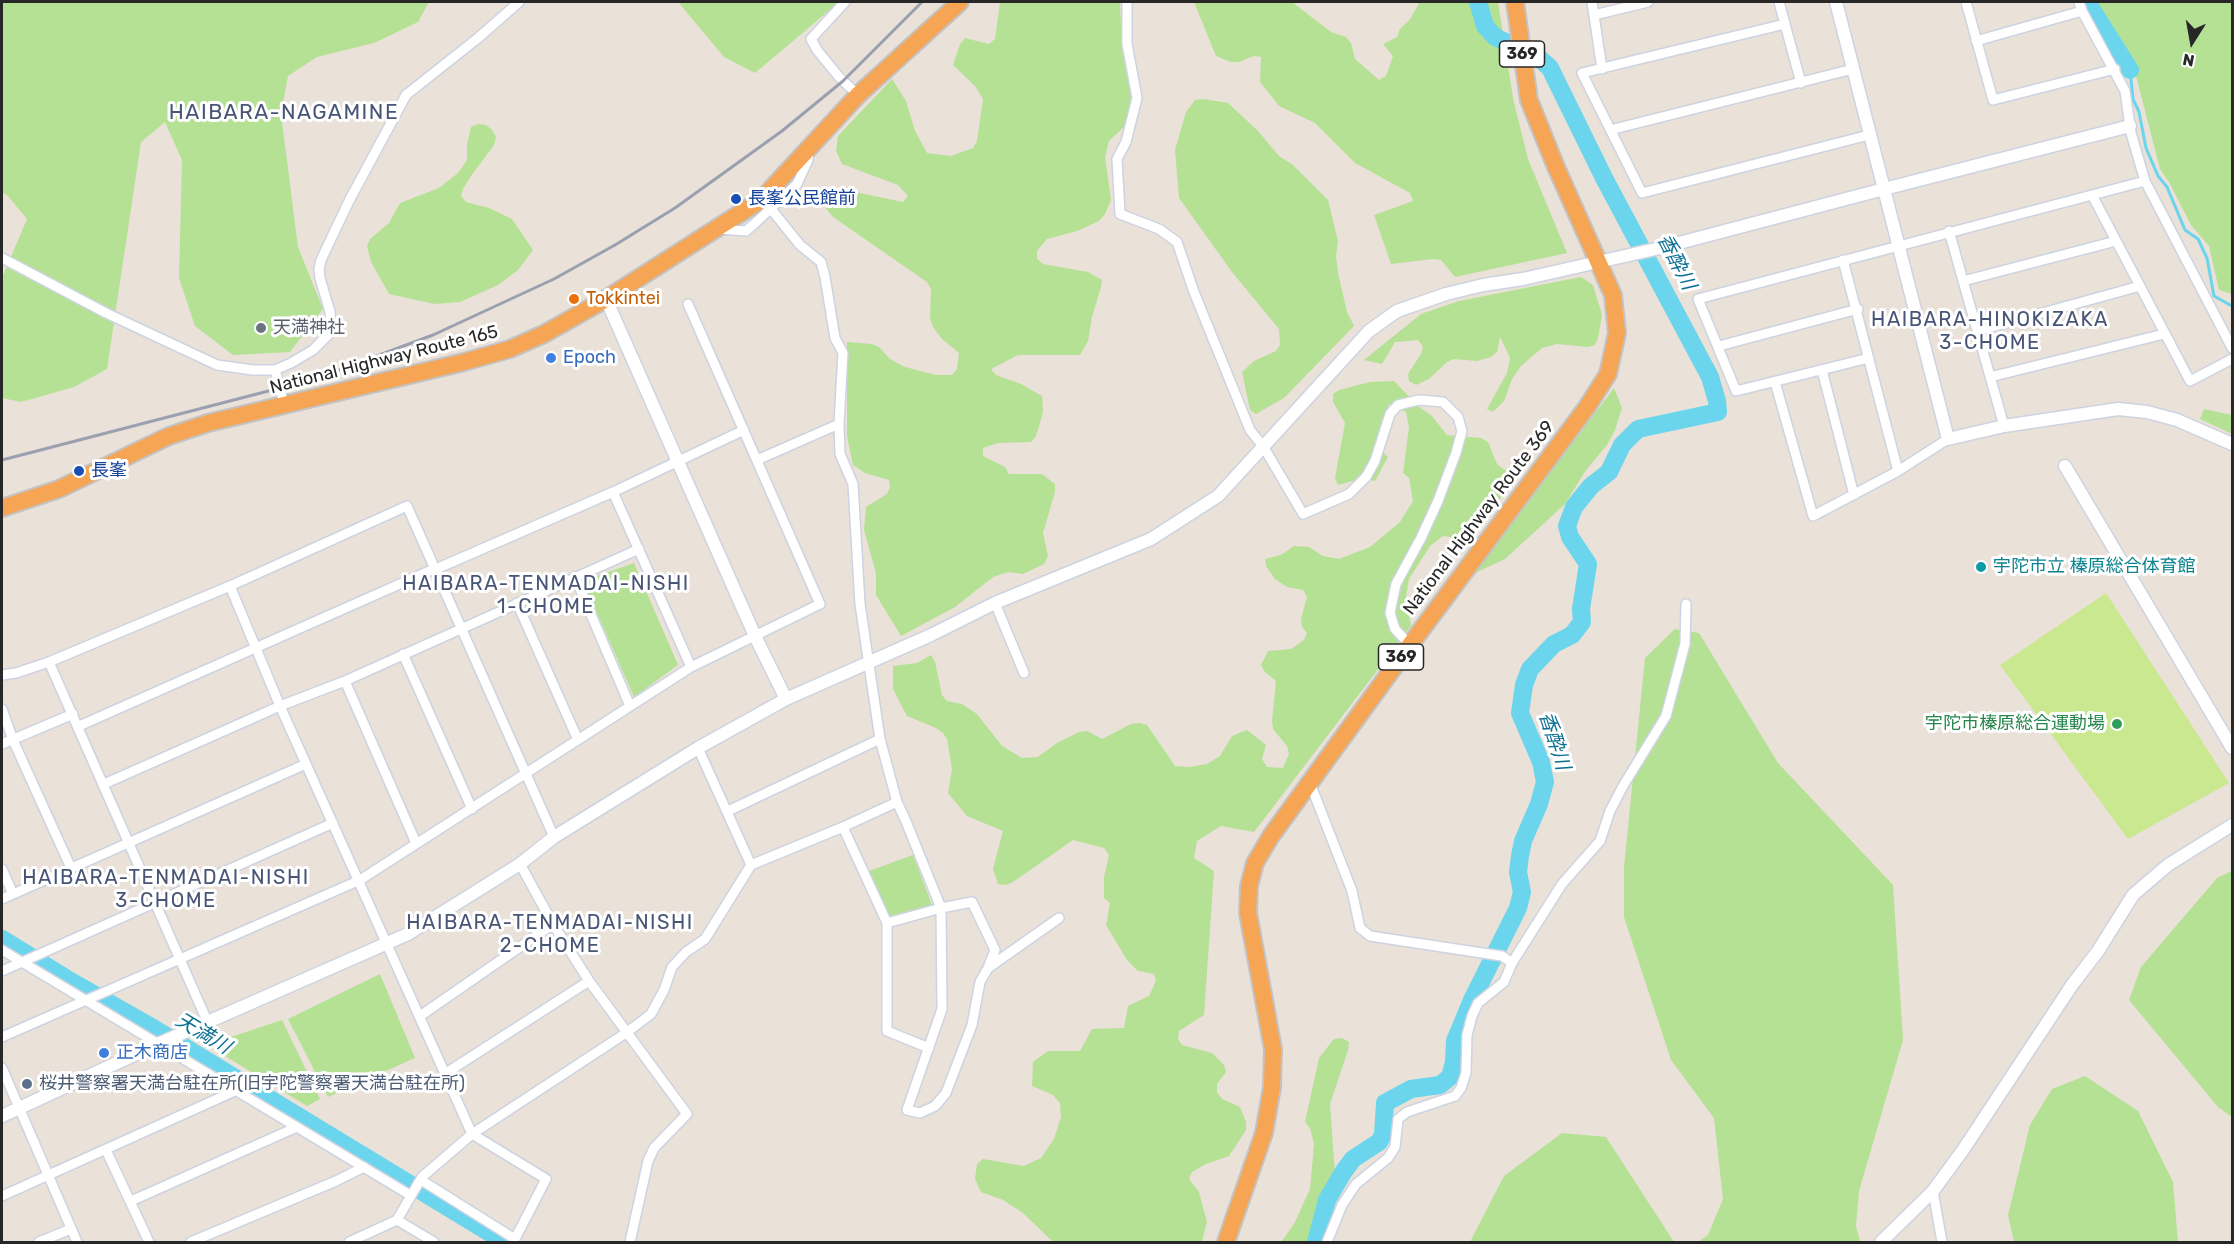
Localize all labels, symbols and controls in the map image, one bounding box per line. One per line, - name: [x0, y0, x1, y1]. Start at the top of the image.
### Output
- north arrow: [2162, 12, 2222, 72]
- road number: 369: [1500, 41, 1544, 67]
- text: N: [2181, 50, 2196, 71]
- district label: HAIBARA-NAGAMINE: [169, 100, 399, 126]
- place label: 長峯公民館前: [748, 188, 856, 210]
- marker: 長峯公民館前: [729, 192, 743, 206]
- water label: 香酔川: [1652, 230, 1700, 294]
- place label: Tokkintei: [586, 288, 660, 310]
- marker: Tokkintei: [567, 292, 581, 306]
- district label: HAIBARA-HINOKIZAKA 3-CHOME: [1871, 308, 2109, 355]
- place label: 天満神社: [273, 317, 345, 339]
- marker: 天満神社: [254, 321, 268, 335]
- street label: National Highway Route 165: [268, 321, 500, 399]
- place label: Epoch: [563, 347, 616, 369]
- marker: Epoch: [544, 351, 558, 365]
- street label: National Highway Route 369: [1399, 417, 1559, 619]
- place label: 長峯: [91, 460, 127, 482]
- marker: 長峯: [72, 464, 86, 478]
- place label: 宇陀市立 榛原総合体育館: [1993, 556, 2195, 578]
- marker: 宇陀市立 榛原総合体育館: [1974, 560, 1988, 574]
- district label: HAIBARA-TENMADAI-NISHI 1-CHOME: [402, 572, 690, 619]
- road number: 369: [1378, 644, 1424, 670]
- water label: 香酔川: [1533, 709, 1575, 773]
- place label: 宇陀市榛原総合運動場: [1925, 713, 2105, 735]
- marker: 宇陀市榛原総合運動場: [2110, 717, 2124, 731]
- district label: HAIBARA-TENMADAI-NISHI 3-CHOME: [22, 866, 310, 913]
- district label: HAIBARA-TENMADAI-NISHI 2-CHOME: [406, 911, 694, 958]
- water label: 天満川: [171, 1008, 235, 1060]
- place label: 正木商店: [116, 1042, 188, 1064]
- marker: 正木商店: [97, 1046, 111, 1060]
- place label: 桜井警察署天満台駐在所(旧宇陀警察署天満台駐在所): [39, 1073, 465, 1095]
- marker: 桜井警察署天満台駐在所(旧宇陀警察署天満台駐在所): [20, 1077, 34, 1091]

